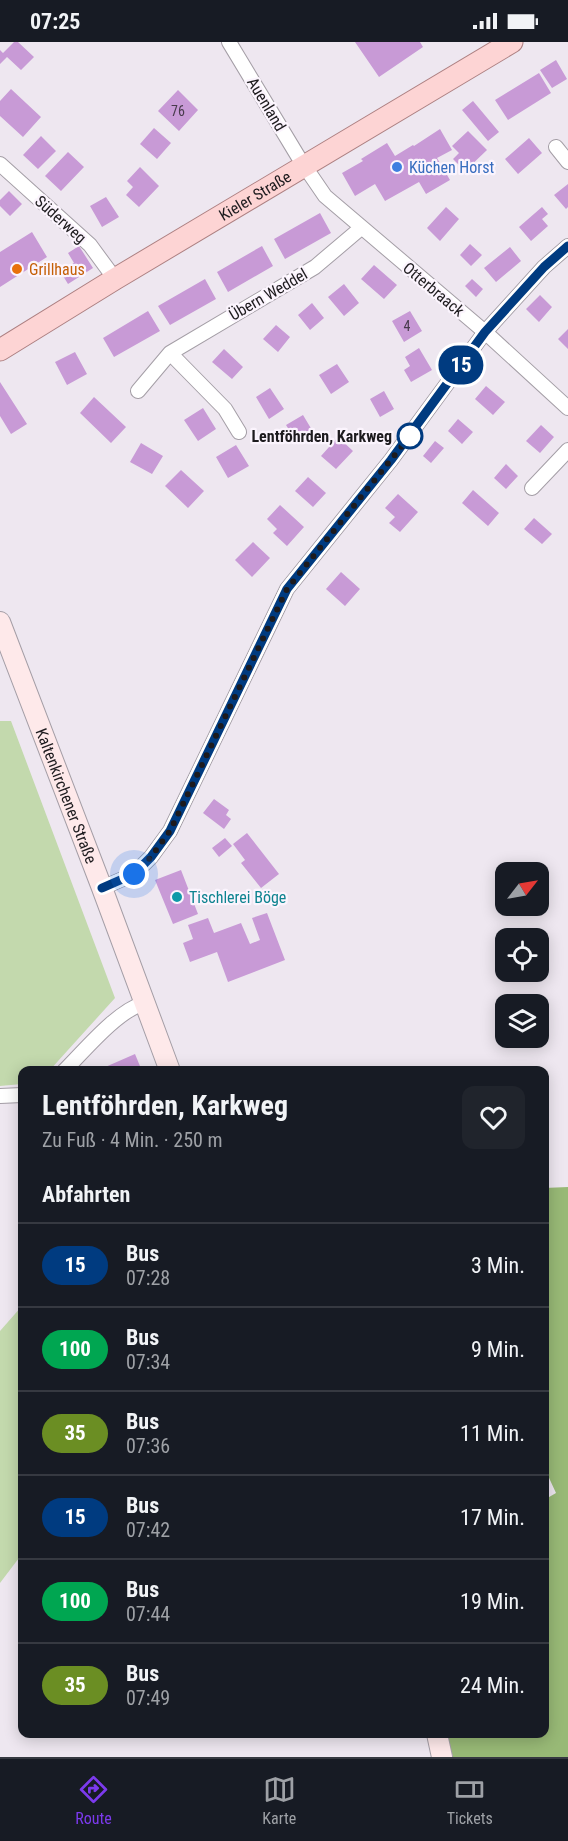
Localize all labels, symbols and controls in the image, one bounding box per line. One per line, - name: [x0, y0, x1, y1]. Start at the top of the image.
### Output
- text: 07:25: [30, 9, 81, 34]
- street label: Auenland: [243, 74, 290, 135]
- house number: 76: [171, 103, 185, 119]
- place label: Küchen Horst: [409, 158, 494, 177]
- marker: Küchen Horst: [390, 160, 404, 174]
- street label: Kieler Straße: [216, 167, 295, 225]
- street label: Süderweg: [31, 191, 90, 247]
- street label: Otterbraack: [399, 258, 469, 321]
- place label: Grillhaus: [29, 260, 85, 279]
- marker: Grillhaus: [10, 262, 24, 276]
- street label: Übern Weddel: [226, 264, 311, 324]
- house number: 4: [404, 318, 411, 334]
- line badge: 15: [434, 346, 488, 384]
- text: 15: [450, 353, 472, 377]
- marker: Lentföhrden, Karkweg: [397, 423, 423, 449]
- place label: Lentföhrden, Karkweg: [251, 427, 392, 446]
- street label: Kaltenkirchener Straße: [32, 726, 101, 866]
- your location: [119, 859, 149, 889]
- north arrow: [495, 862, 549, 916]
- map controls: [495, 862, 549, 1048]
- place label: Tischlerei Böge: [189, 888, 286, 907]
- marker: Tischlerei Böge: [170, 890, 184, 904]
- button: locate: [495, 928, 549, 982]
- button: layers: [495, 994, 549, 1048]
- button: heart: [462, 1086, 525, 1149]
- text: Lentföhrden, Karkweg: [42, 1089, 288, 1122]
- text: Zu Fuß · 4 Min. · 250 m: [42, 1128, 223, 1152]
- text: Abfahrten: [42, 1182, 130, 1207]
- text: Bus: [126, 1241, 159, 1266]
- text: 15: [64, 1253, 86, 1277]
- text: 3 Min.: [471, 1253, 525, 1278]
- text: 07:28: [126, 1266, 170, 1290]
- text: Bus: [126, 1325, 159, 1350]
- text: 100: [59, 1337, 91, 1361]
- text: 9 Min.: [471, 1337, 525, 1362]
- text: 07:34: [126, 1350, 170, 1374]
- text: Bus: [126, 1409, 159, 1434]
- text: 35: [64, 1421, 86, 1445]
- text: 11 Min.: [460, 1421, 525, 1446]
- text: 07:36: [126, 1434, 170, 1458]
- text: Bus: [126, 1493, 159, 1518]
- text: 15: [64, 1505, 86, 1529]
- text: 17 Min.: [460, 1505, 525, 1530]
- text: 07:42: [126, 1518, 170, 1542]
- text: Bus: [126, 1577, 159, 1602]
- text: 100: [59, 1589, 91, 1613]
- text: 19 Min.: [460, 1589, 525, 1614]
- text: 07:44: [126, 1602, 170, 1626]
- text: Bus: [126, 1661, 159, 1686]
- text: 35: [64, 1673, 86, 1697]
- text: 24 Min.: [460, 1673, 525, 1698]
- text: 07:49: [126, 1686, 170, 1710]
- tab: Route: [75, 1773, 112, 1828]
- tab: Karte: [262, 1773, 296, 1828]
- tab: Tickets: [447, 1773, 493, 1828]

